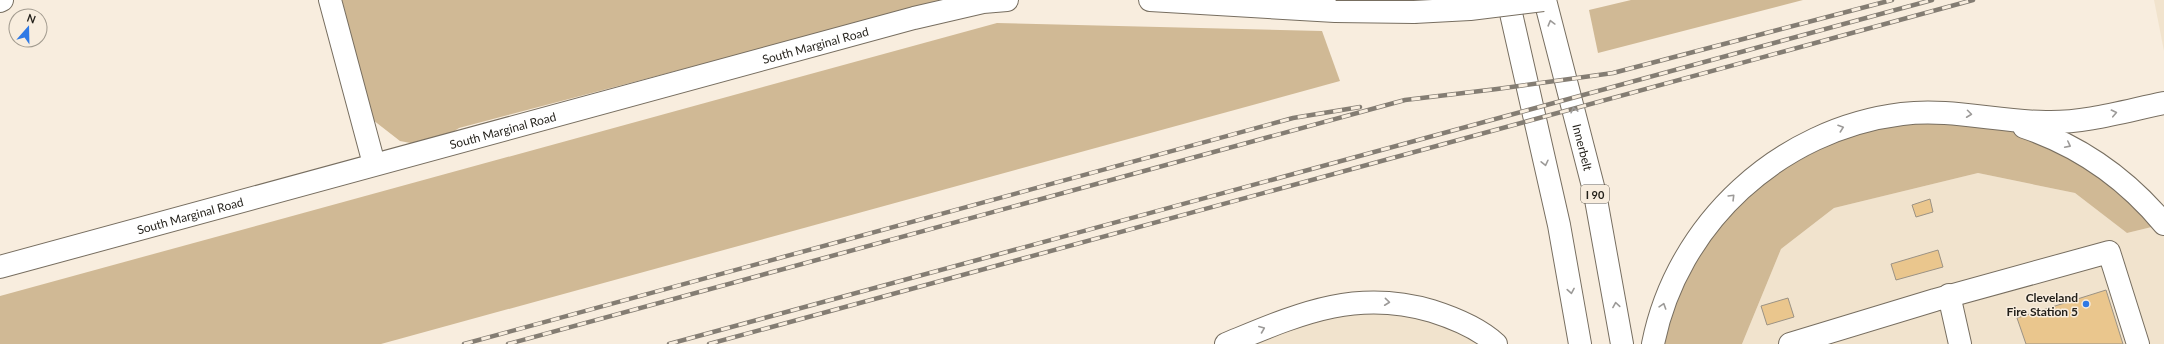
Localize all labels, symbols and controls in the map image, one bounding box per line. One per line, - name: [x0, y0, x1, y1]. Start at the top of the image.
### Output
- north arrow: [8, 8, 48, 48]
- text: N: [25, 11, 38, 26]
- one-way arrow: [1548, 20, 1556, 27]
- street label: South Marginal Road: [760, 23, 870, 67]
- one-way arrow: [1570, 107, 1578, 113]
- street label: South Marginal Road: [448, 108, 558, 152]
- one-way arrow: [1966, 110, 1972, 119]
- one-way arrow: [2111, 110, 2117, 118]
- street label: Innerbelt: [1570, 122, 1596, 173]
- one-way arrow: [1837, 125, 1844, 133]
- one-way arrow: [2064, 140, 2071, 148]
- one-way arrow: [1540, 159, 1549, 166]
- road number: I 90: [1581, 185, 1609, 203]
- street label: South Marginal Road: [135, 194, 245, 237]
- one-way arrow: [1727, 194, 1735, 202]
- one-way arrow: [1566, 287, 1574, 294]
- place label: Cleveland Fire Station 5: [2006, 290, 2078, 319]
- one-way arrow: [1384, 298, 1390, 307]
- marker: Cleveland Fire Station 5: [2081, 299, 2091, 309]
- one-way arrow: [1612, 302, 1620, 309]
- one-way arrow: [1658, 303, 1667, 310]
- one-way arrow: [1257, 326, 1265, 334]

